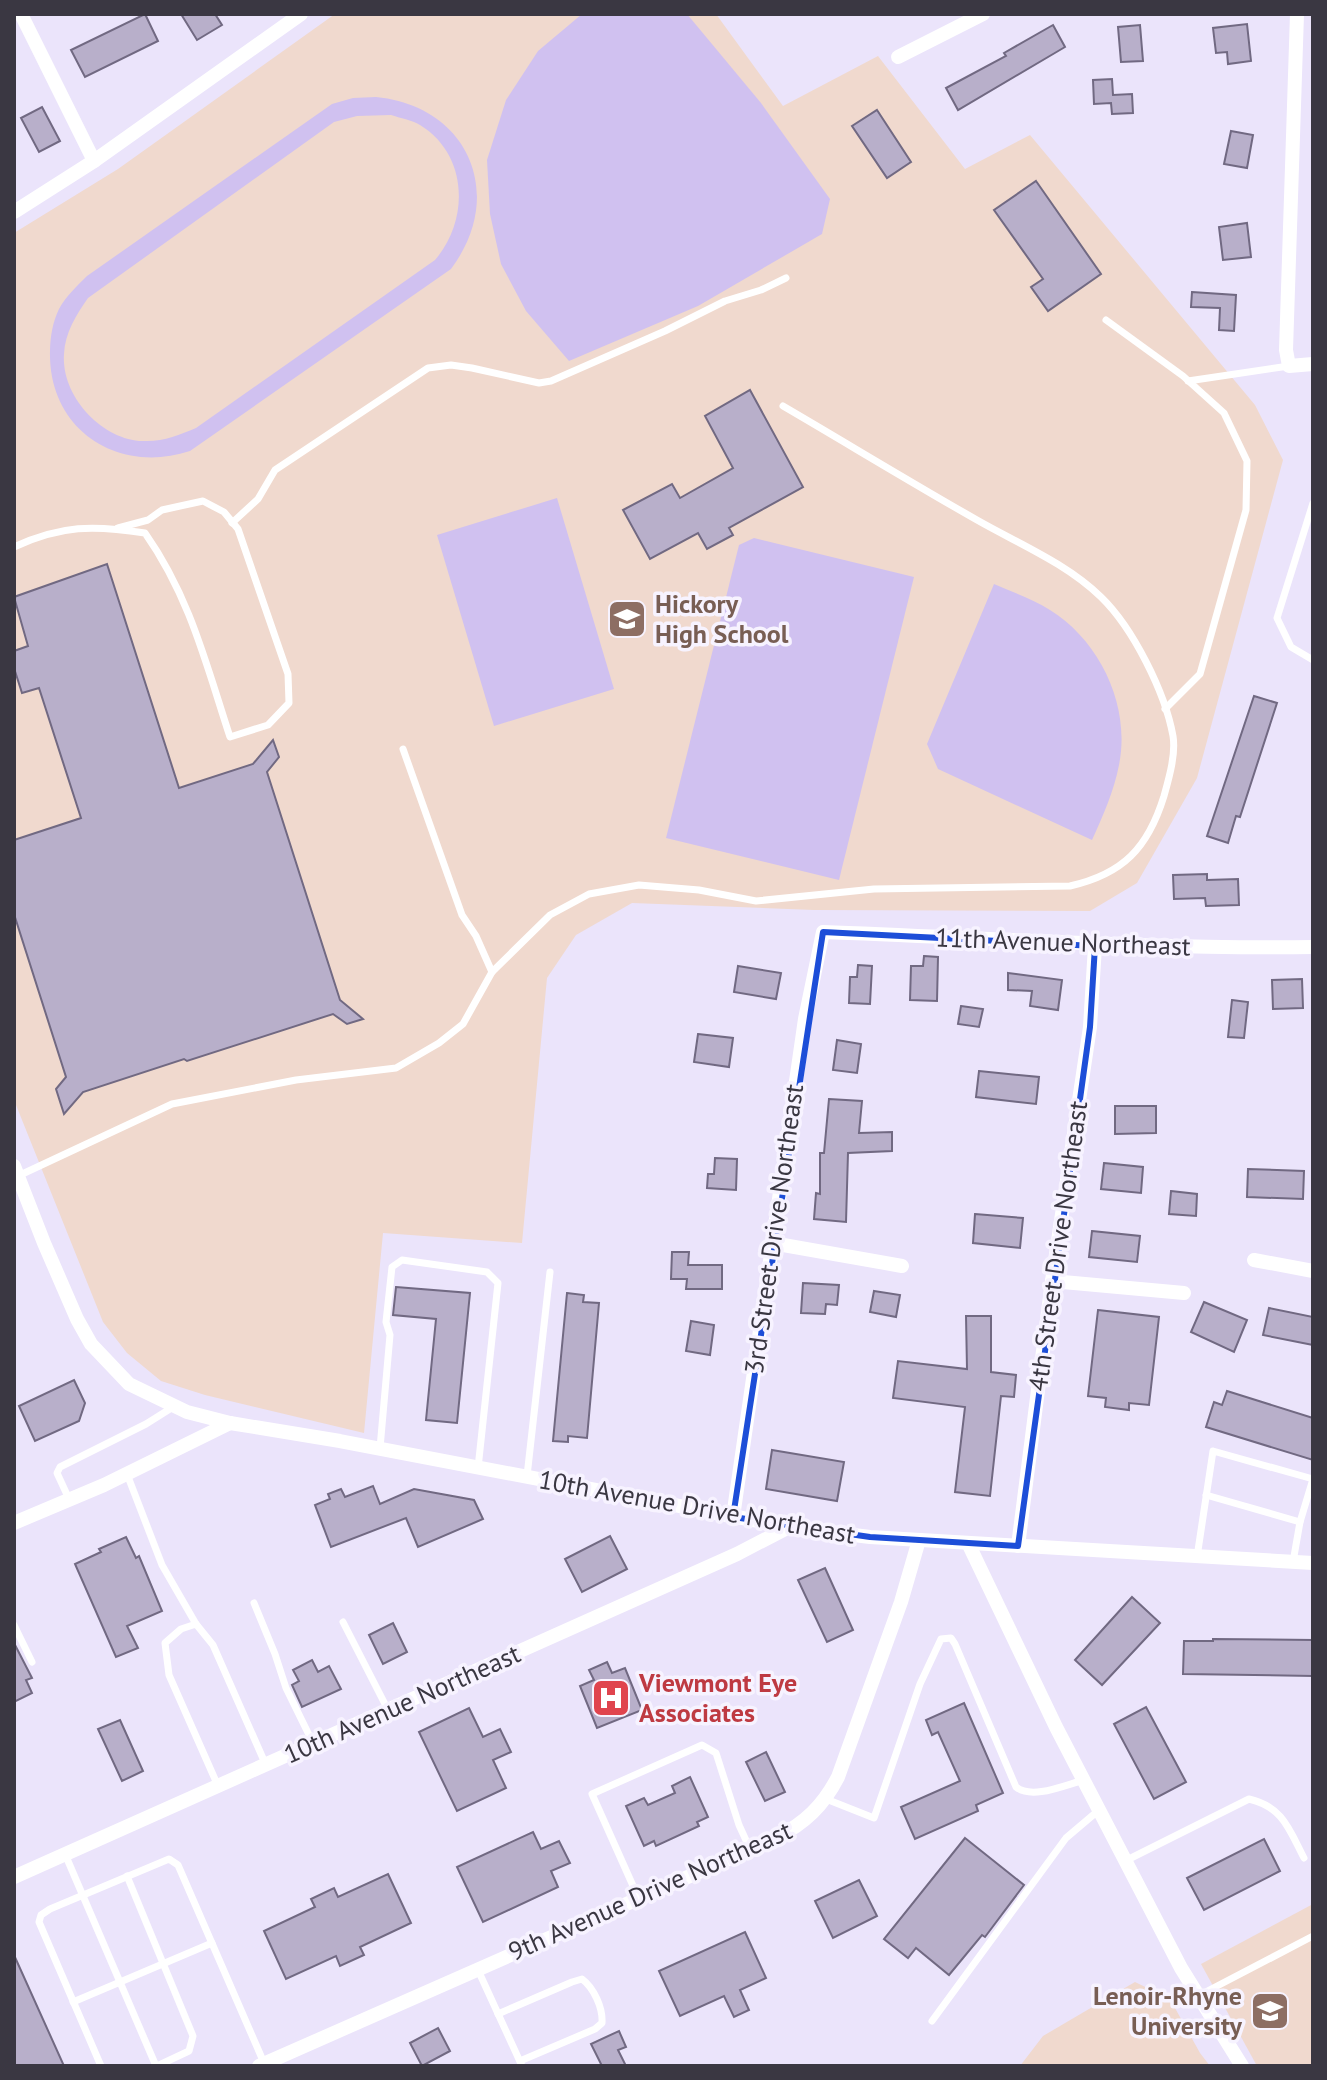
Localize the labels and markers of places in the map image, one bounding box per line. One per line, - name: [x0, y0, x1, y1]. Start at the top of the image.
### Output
- place label: Hickory High School: [655, 587, 789, 650]
- school or university icon: Hickory High School: [606, 598, 648, 640]
- place label: Viewmont Eye Associates: [638, 1666, 797, 1729]
- hospital icon: Viewmont Eye Associates: [590, 1677, 632, 1719]
- place label: Lenoir-Rhyne University: [1093, 1979, 1243, 2042]
- school or university icon: Lenoir-Rhyne University: [1249, 1990, 1291, 2032]

